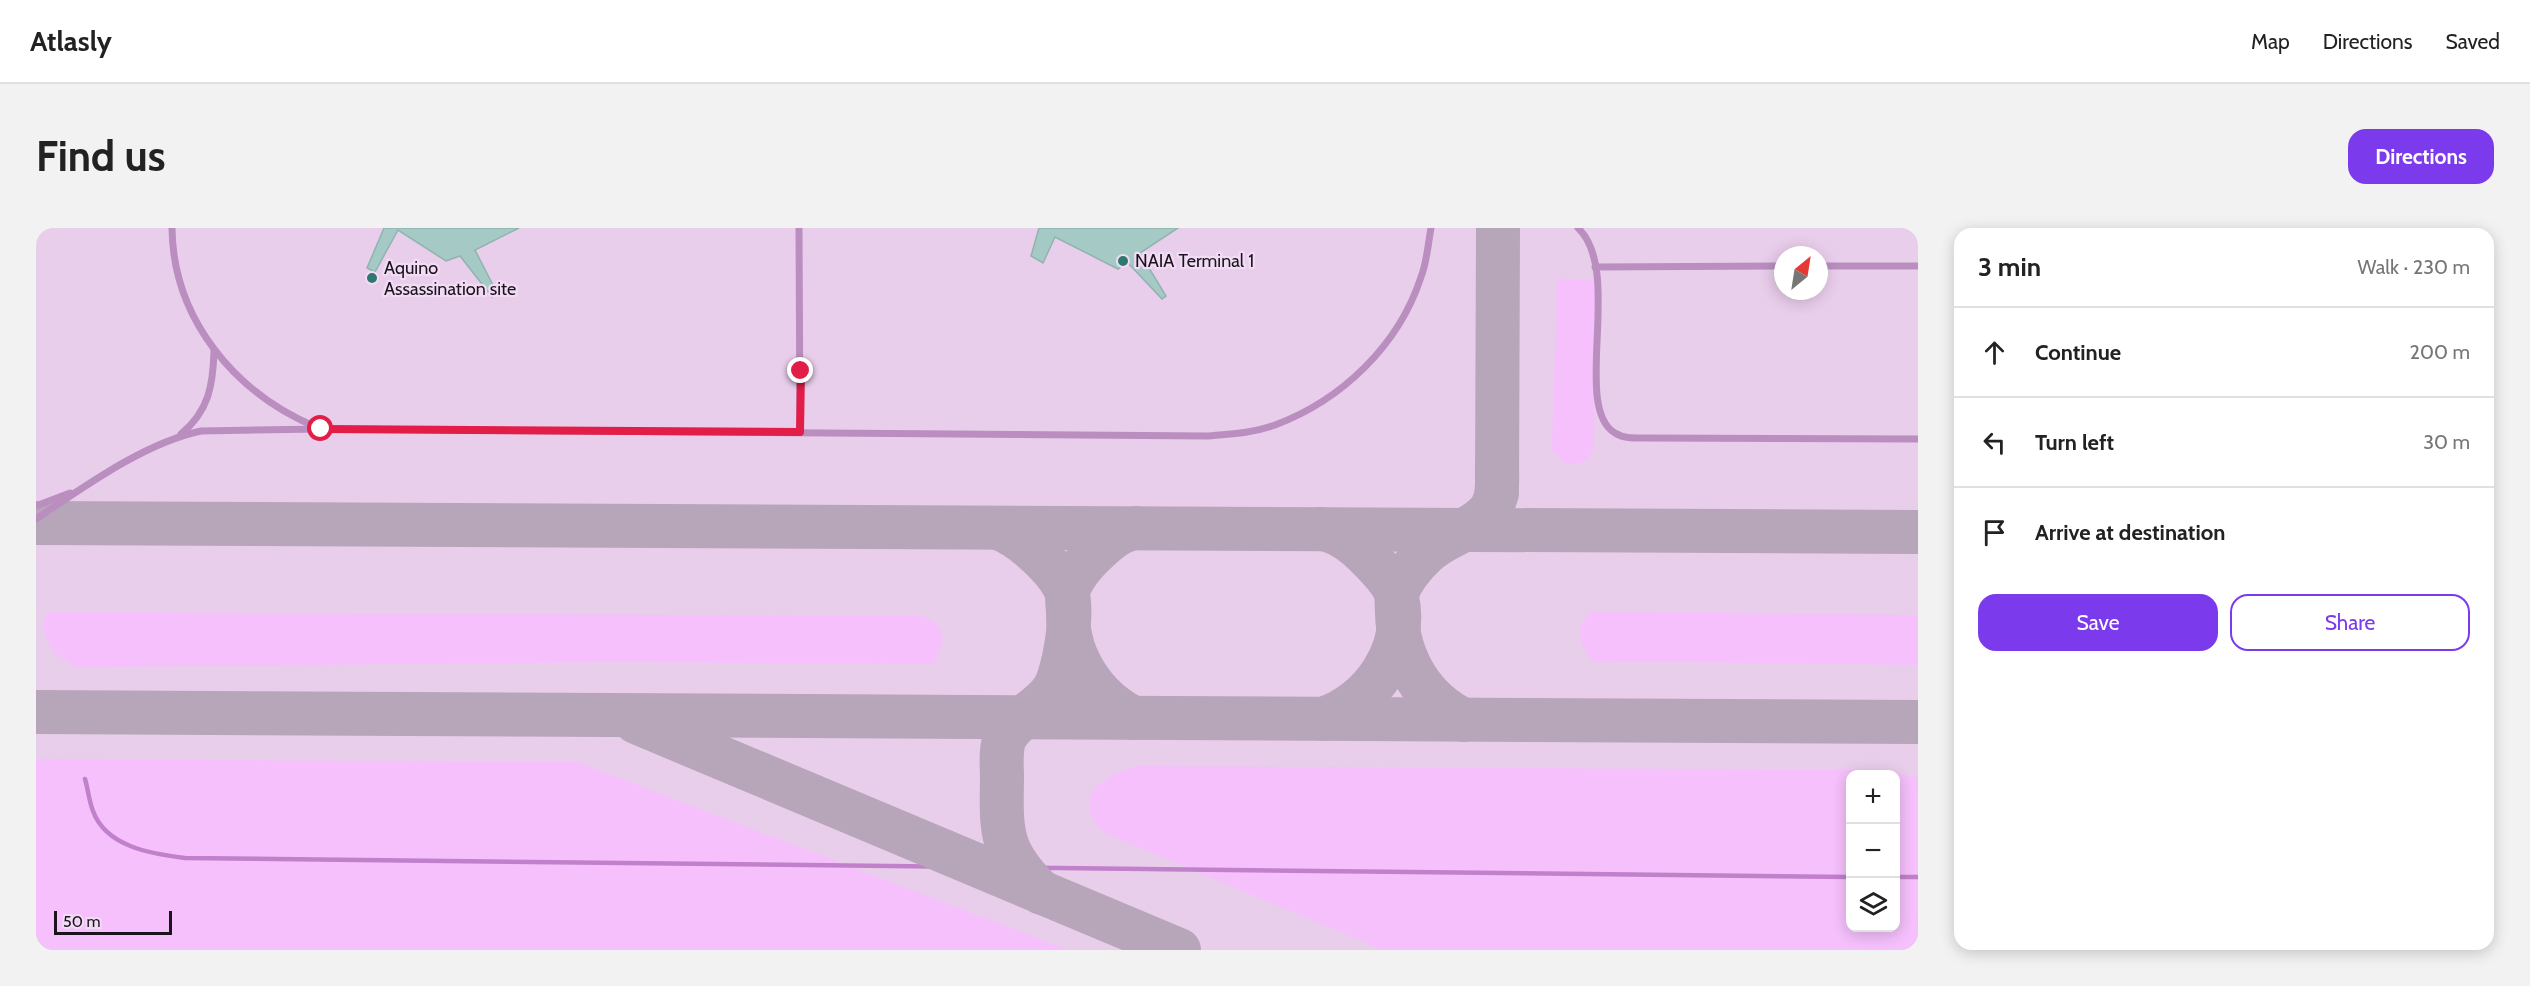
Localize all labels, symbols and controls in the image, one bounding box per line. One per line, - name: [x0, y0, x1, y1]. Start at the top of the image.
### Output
- text: Atlasly: [30, 24, 112, 58]
- text: Map: [2251, 29, 2290, 54]
- text: Directions: [2323, 29, 2412, 54]
- text: Saved: [2445, 29, 2500, 54]
- button: Directions: [2348, 129, 2494, 184]
- text: Find us: [36, 130, 165, 182]
- north arrow: [1774, 246, 1828, 300]
- place label: NAIA Terminal 1: [1135, 250, 1254, 272]
- text: 3 min: [1978, 251, 2041, 283]
- marker: NAIA Terminal 1: [1116, 254, 1130, 268]
- text: Walk · 230 m: [2358, 255, 2470, 279]
- place label: Aquino Assassination site: [384, 257, 516, 300]
- marker: Aquino Assassination site: [365, 271, 379, 285]
- icon: ahead: [1978, 336, 2011, 369]
- text: Continue: [2035, 339, 2121, 366]
- text: 200 m: [2410, 340, 2470, 364]
- route end: [787, 357, 813, 383]
- route start: [307, 415, 333, 441]
- icon: left: [1978, 426, 2011, 459]
- text: Turn left: [2035, 429, 2114, 456]
- text: 30 m: [2423, 430, 2470, 454]
- icon: arrive: [1978, 516, 2011, 549]
- text: Arrive at destination: [2035, 519, 2225, 546]
- button: Save: [1978, 594, 2218, 651]
- button: Share: [2230, 594, 2470, 651]
- map controls: [1846, 770, 1900, 932]
- button: +: [1846, 770, 1900, 824]
- button: −: [1846, 824, 1900, 878]
- button: layers: [1846, 878, 1900, 932]
- scale bar: [54, 908, 172, 936]
- text: 50 m: [63, 912, 100, 931]

